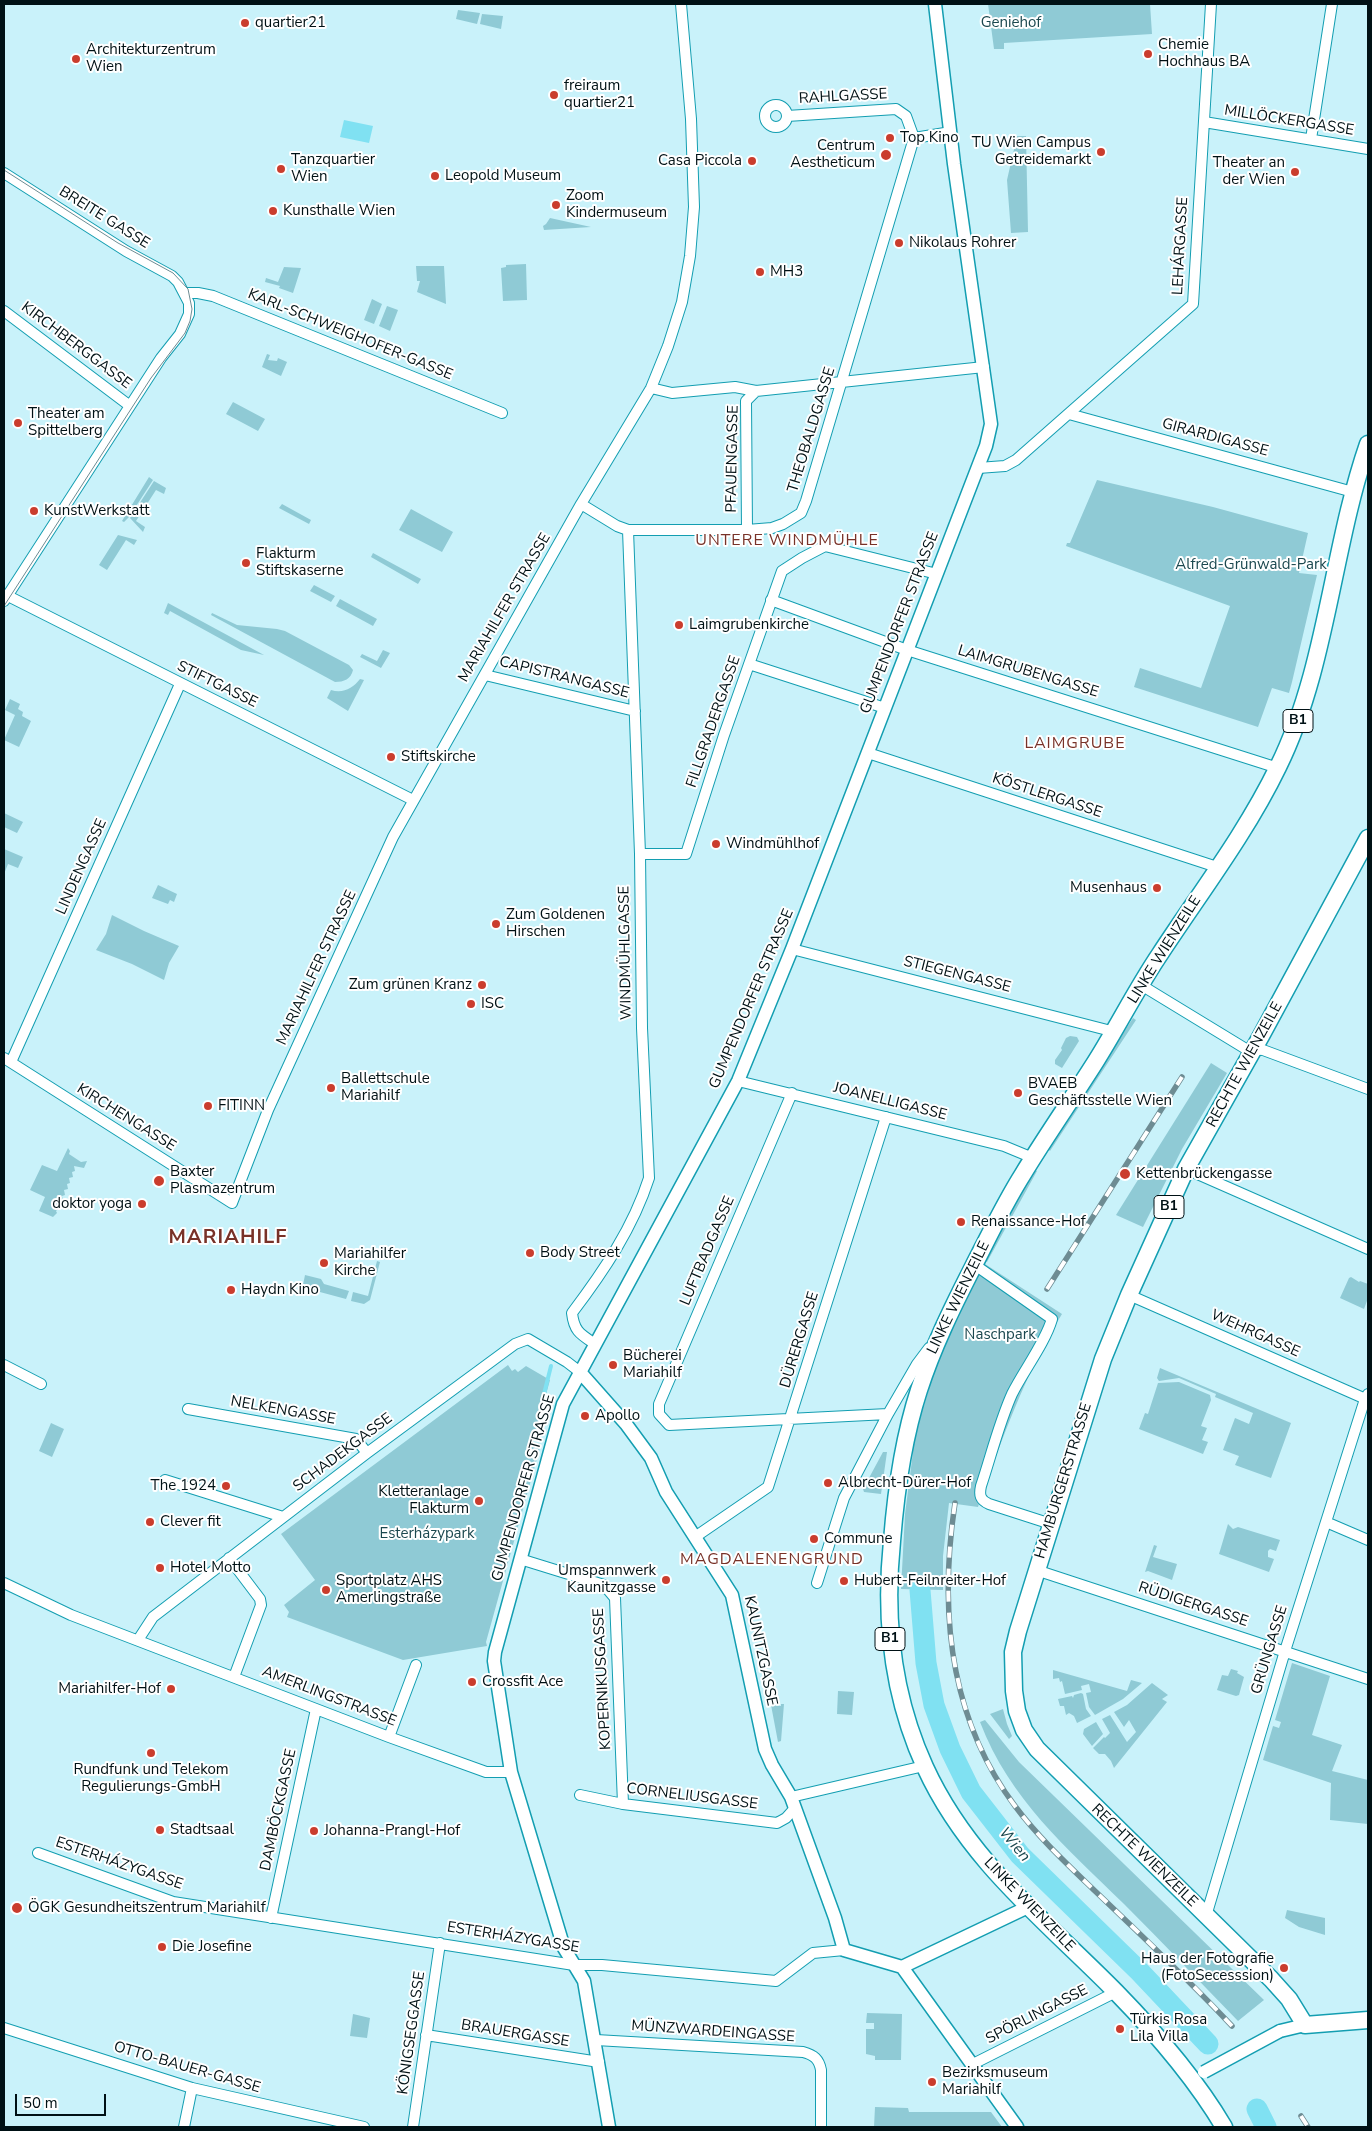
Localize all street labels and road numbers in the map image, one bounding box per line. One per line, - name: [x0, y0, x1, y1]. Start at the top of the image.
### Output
- street label: RAHLGASSE: [798, 86, 888, 108]
- street label: MILLÖCKERGASSE: [1223, 102, 1355, 140]
- street label: BREITE GASSE: [55, 183, 153, 253]
- street label: LEHÁRGASSE: [1169, 197, 1193, 295]
- street label: KARL-SCHWEIGHOFER-GASSE: [245, 286, 455, 384]
- street label: KIRCHBERGGASSE: [17, 299, 135, 393]
- street label: THEOBALDGASSE: [784, 365, 840, 495]
- street label: PFAUENGASSE: [723, 405, 743, 513]
- street label: GIRARDIGASSE: [1160, 415, 1270, 461]
- street label: GUMPENDORFER STRASSE: [857, 529, 943, 717]
- street label: MARIAHILFER STRASSE: [455, 530, 555, 686]
- street label: LAIMGRUBENGASSE: [955, 642, 1101, 702]
- street label: CAPISTRANGASSE: [497, 653, 631, 703]
- street label: FILLGRADERGASSE: [683, 654, 745, 790]
- street label: STIFTGASSE: [174, 658, 260, 712]
- road number: B1: [1283, 709, 1313, 732]
- street label: KÖSTLERGASSE: [990, 770, 1104, 822]
- street label: LINDENGASSE: [53, 816, 111, 918]
- street label: WINDMÜHLGASSE: [616, 886, 636, 1020]
- street label: MARIAHILFER STRASSE: [273, 888, 361, 1048]
- street label: LINKE WIENZEILE: [1125, 893, 1205, 1007]
- street label: GUMPENDORFER STRASSE: [706, 906, 798, 1092]
- street label: STIEGENGASSE: [901, 953, 1013, 997]
- street label: RECHTE WIENZEILE: [1203, 999, 1287, 1131]
- street label: JOANELLIGASSE: [832, 1079, 948, 1125]
- street label: KIRCHENGASSE: [73, 1080, 179, 1156]
- street label: LUFTBADGASSE: [677, 1194, 739, 1308]
- road number: B1: [1154, 1196, 1184, 1218]
- street label: LINKE WIENZEILE: [924, 1239, 994, 1357]
- street label: DÜRERGASSE: [777, 1290, 823, 1390]
- street label: WEHRGASSE: [1208, 1306, 1302, 1362]
- street label: NELKENGASSE: [229, 1393, 337, 1429]
- street label: GUMPENDORFER STRASSE: [489, 1393, 559, 1583]
- street label: HAMBURGERSTRASSE: [1032, 1401, 1096, 1561]
- street label: SCHADEKGASSE: [290, 1410, 396, 1496]
- street label: RÜDIGERGASSE: [1136, 1579, 1250, 1631]
- street label: KAUNITZGASSE: [740, 1594, 780, 1708]
- street label: GRÜNGASSE: [1248, 1603, 1292, 1697]
- street label: KOPERNIKUSGASSE: [590, 1608, 616, 1750]
- road number: B1: [875, 1628, 905, 1650]
- street label: AMERLINGSTRASSE: [259, 1663, 399, 1731]
- street label: DAMBÖCKGASSE: [257, 1747, 301, 1873]
- street label: CORNELIUSGASSE: [625, 1780, 759, 1814]
- street label: RECHTE WIENZEILE: [1087, 1801, 1201, 1911]
- street label: ESTERHÁZYGASSE: [53, 1834, 185, 1894]
- street label: LINKE WIENZEILE: [980, 1854, 1078, 1956]
- street label: ESTERHÁZYGASSE: [446, 1919, 580, 1957]
- street label: KÖNIGSEGGASSE: [394, 1970, 430, 2096]
- street label: SPÖRLINGASSE: [983, 1982, 1091, 2048]
- street label: BRAUERGASSE: [460, 2017, 570, 2051]
- street label: MÜNZWARDEINGASSE: [631, 2017, 795, 2047]
- street label: OTTO-BAUER-GASSE: [112, 2038, 262, 2098]

